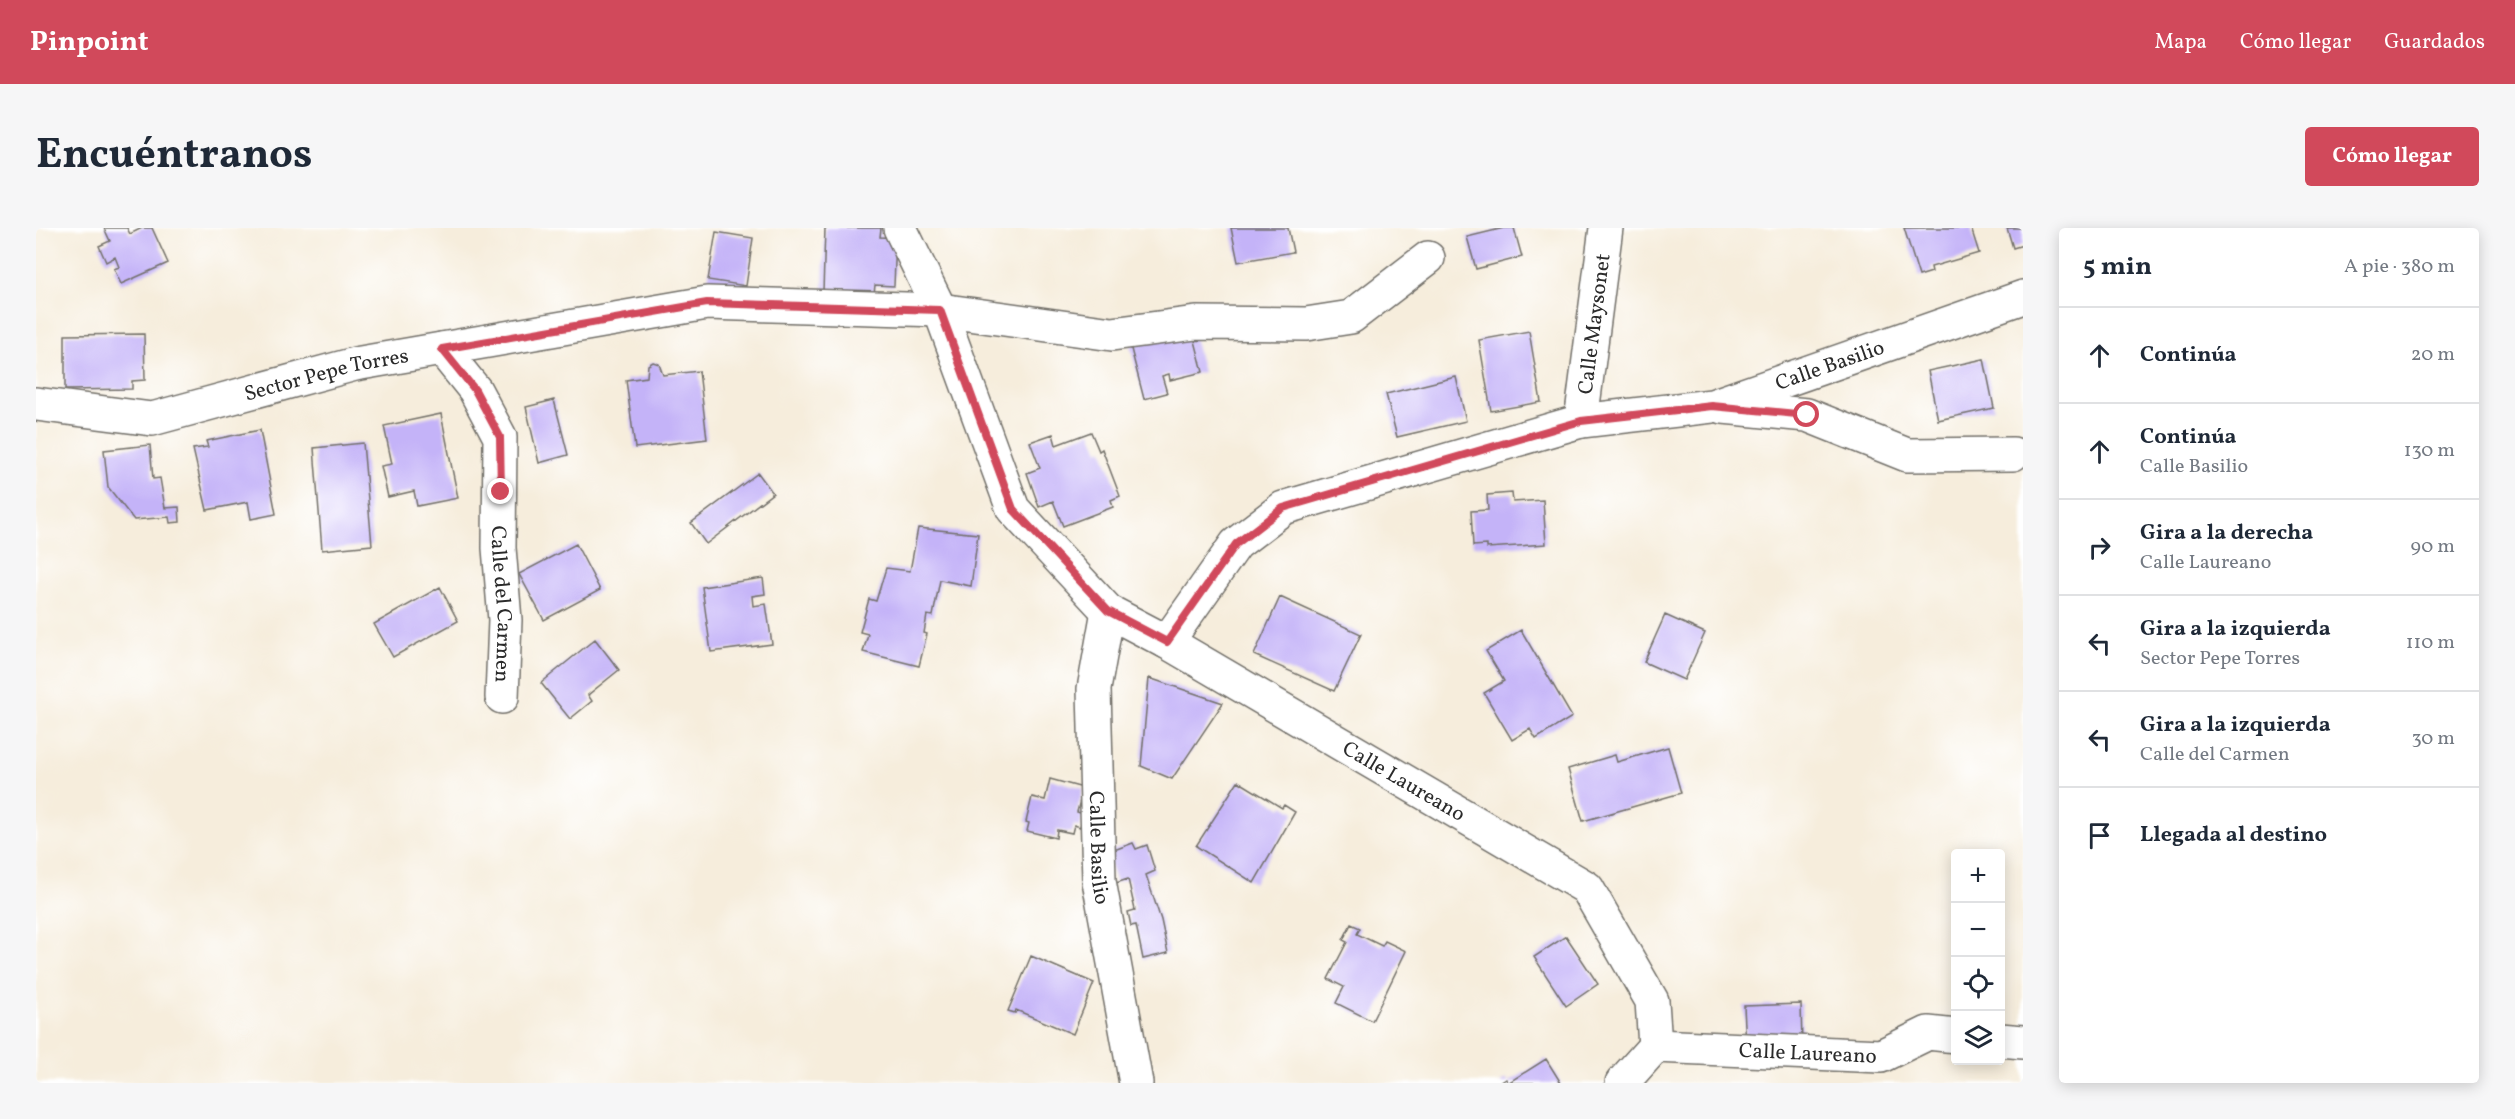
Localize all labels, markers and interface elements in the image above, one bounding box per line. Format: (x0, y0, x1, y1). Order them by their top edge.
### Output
text: Pinpoint (30, 23, 148, 62)
text: Mapa (2154, 28, 2207, 57)
text: Cómo llegar (2240, 28, 2351, 57)
text: Guardados (2384, 28, 2485, 57)
text: Encuéntranos (36, 127, 312, 186)
button: Cómo llegar (2305, 127, 2479, 186)
text: 5 min (2083, 249, 2152, 285)
street label: Calle Maysonet (1572, 252, 1619, 396)
text: A pie · 380 m (2344, 253, 2455, 281)
street label: Calle Basilio (1772, 334, 1889, 399)
icon: ahead (2083, 339, 2116, 372)
text: Continúa (2140, 340, 2237, 371)
text: 20 m (2411, 341, 2455, 369)
street label: Sector Pepe Torres (241, 342, 411, 409)
route start (1793, 401, 1819, 427)
text: Continúa (2140, 422, 2237, 453)
icon: ahead (2083, 435, 2116, 468)
text: 130 m (2404, 437, 2455, 465)
text: Calle Basilio (2140, 453, 2248, 481)
route end (487, 478, 513, 504)
text: Gira a la derecha (2140, 518, 2313, 549)
street label: Calle del Carmen (483, 525, 518, 683)
icon: right (2083, 531, 2116, 564)
text: 90 m (2411, 533, 2455, 561)
text: Calle Laureano (2140, 549, 2271, 577)
text: Gira a la izquierda (2140, 614, 2331, 645)
icon: left (2083, 627, 2116, 660)
text: 110 m (2406, 629, 2455, 657)
text: Sector Pepe Torres (2140, 645, 2300, 673)
text: Gira a la izquierda (2140, 710, 2331, 741)
icon: left (2083, 723, 2116, 756)
text: 30 m (2411, 725, 2455, 753)
street label: Calle Laureano (1336, 735, 1470, 830)
text: Calle del Carmen (2140, 741, 2290, 769)
street label: Calle Basilio (1081, 791, 1116, 907)
icon: arrive (2083, 819, 2116, 852)
text: Llegada al destino (2140, 820, 2327, 851)
map controls (1951, 849, 2005, 1065)
button: + (1951, 849, 2005, 903)
button: − (1951, 903, 2005, 957)
button: locate (1951, 957, 2005, 1011)
button: layers (1951, 1011, 2005, 1065)
street label: Calle Laureano (1738, 1037, 1877, 1072)

